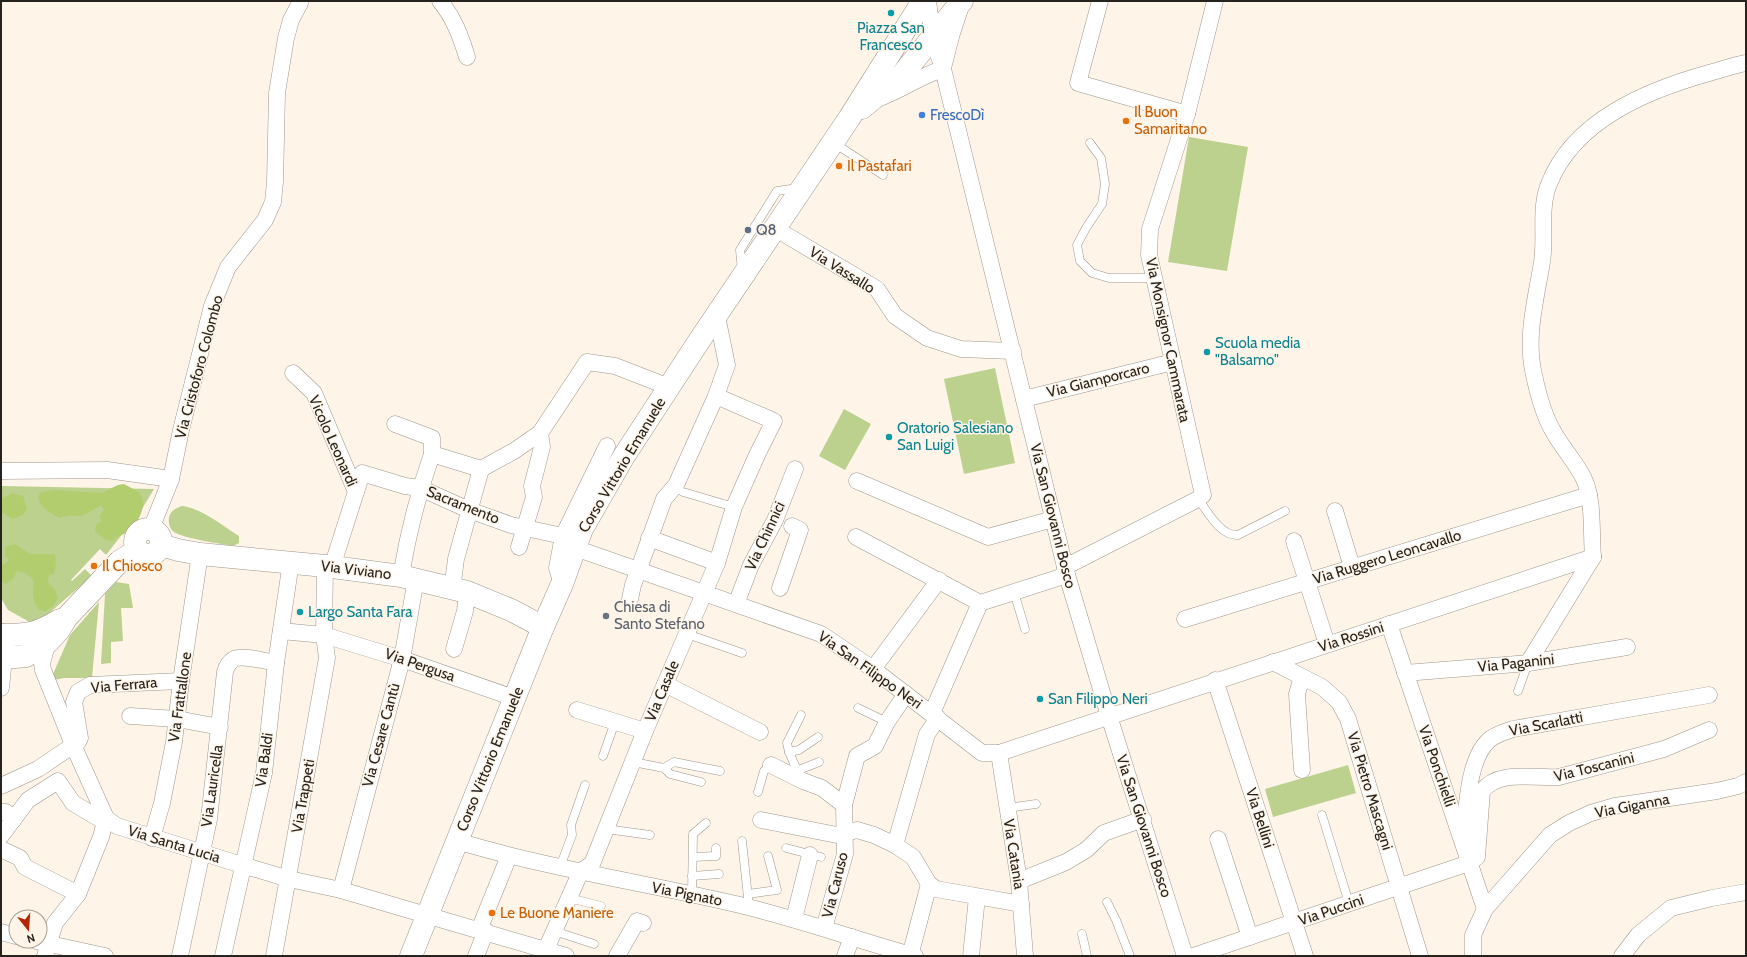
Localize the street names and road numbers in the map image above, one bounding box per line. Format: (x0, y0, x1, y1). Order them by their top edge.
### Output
street label: Via Vassallo (806, 243, 878, 297)
street label: Via Monsignor Cammarata (1142, 256, 1194, 425)
street label: Via Cristoforo Colombo (171, 293, 227, 441)
street label: Via Giamporcaro (1045, 359, 1151, 401)
street label: Vicolo Leonardi (305, 393, 361, 489)
street label: Corso Vittorio Emanuele (575, 394, 670, 536)
street label: Via San Giovanni Bosco (1026, 442, 1080, 590)
street label: Sacramento (424, 482, 502, 528)
street label: Via Chinnici (741, 499, 789, 573)
street label: Via Ruggero Leoncavallo (1311, 526, 1463, 588)
street label: Via Viviano (320, 557, 392, 583)
street label: Via Rossini (1316, 618, 1386, 656)
street label: Via San Filippo Neri (814, 627, 926, 713)
street label: Via Pergusa (383, 645, 458, 686)
street label: Via Frattallone (165, 650, 195, 743)
street label: Via Paganini (1477, 650, 1555, 676)
street label: Via Casale (641, 657, 683, 724)
street label: Via Ferrara (90, 673, 159, 697)
street label: Via Cesare Cantù (358, 681, 404, 789)
street label: Corso Vittorio Emanuele (453, 684, 527, 834)
street label: Via Scarlatti (1507, 708, 1585, 740)
street label: Via Ponchielli (1415, 723, 1459, 809)
street label: Via Pietro Mascagni (1343, 730, 1397, 852)
street label: Via Baldi (251, 732, 277, 788)
street label: Via Lauricella (197, 743, 227, 828)
street label: Via Toscanini (1552, 748, 1636, 786)
street label: Via San Giovanni Bosco (1112, 752, 1176, 900)
street label: Via Trappeti (288, 758, 318, 834)
street label: Via Bellini (1242, 786, 1278, 850)
street label: Via Giganna (1593, 790, 1671, 822)
street label: Via Catania (1000, 818, 1029, 891)
street label: Via Santa Lucia (126, 821, 223, 867)
street label: Via Caruso (818, 850, 852, 920)
street label: Via Pignato (650, 878, 724, 910)
street label: Via Puccini (1296, 890, 1366, 930)

